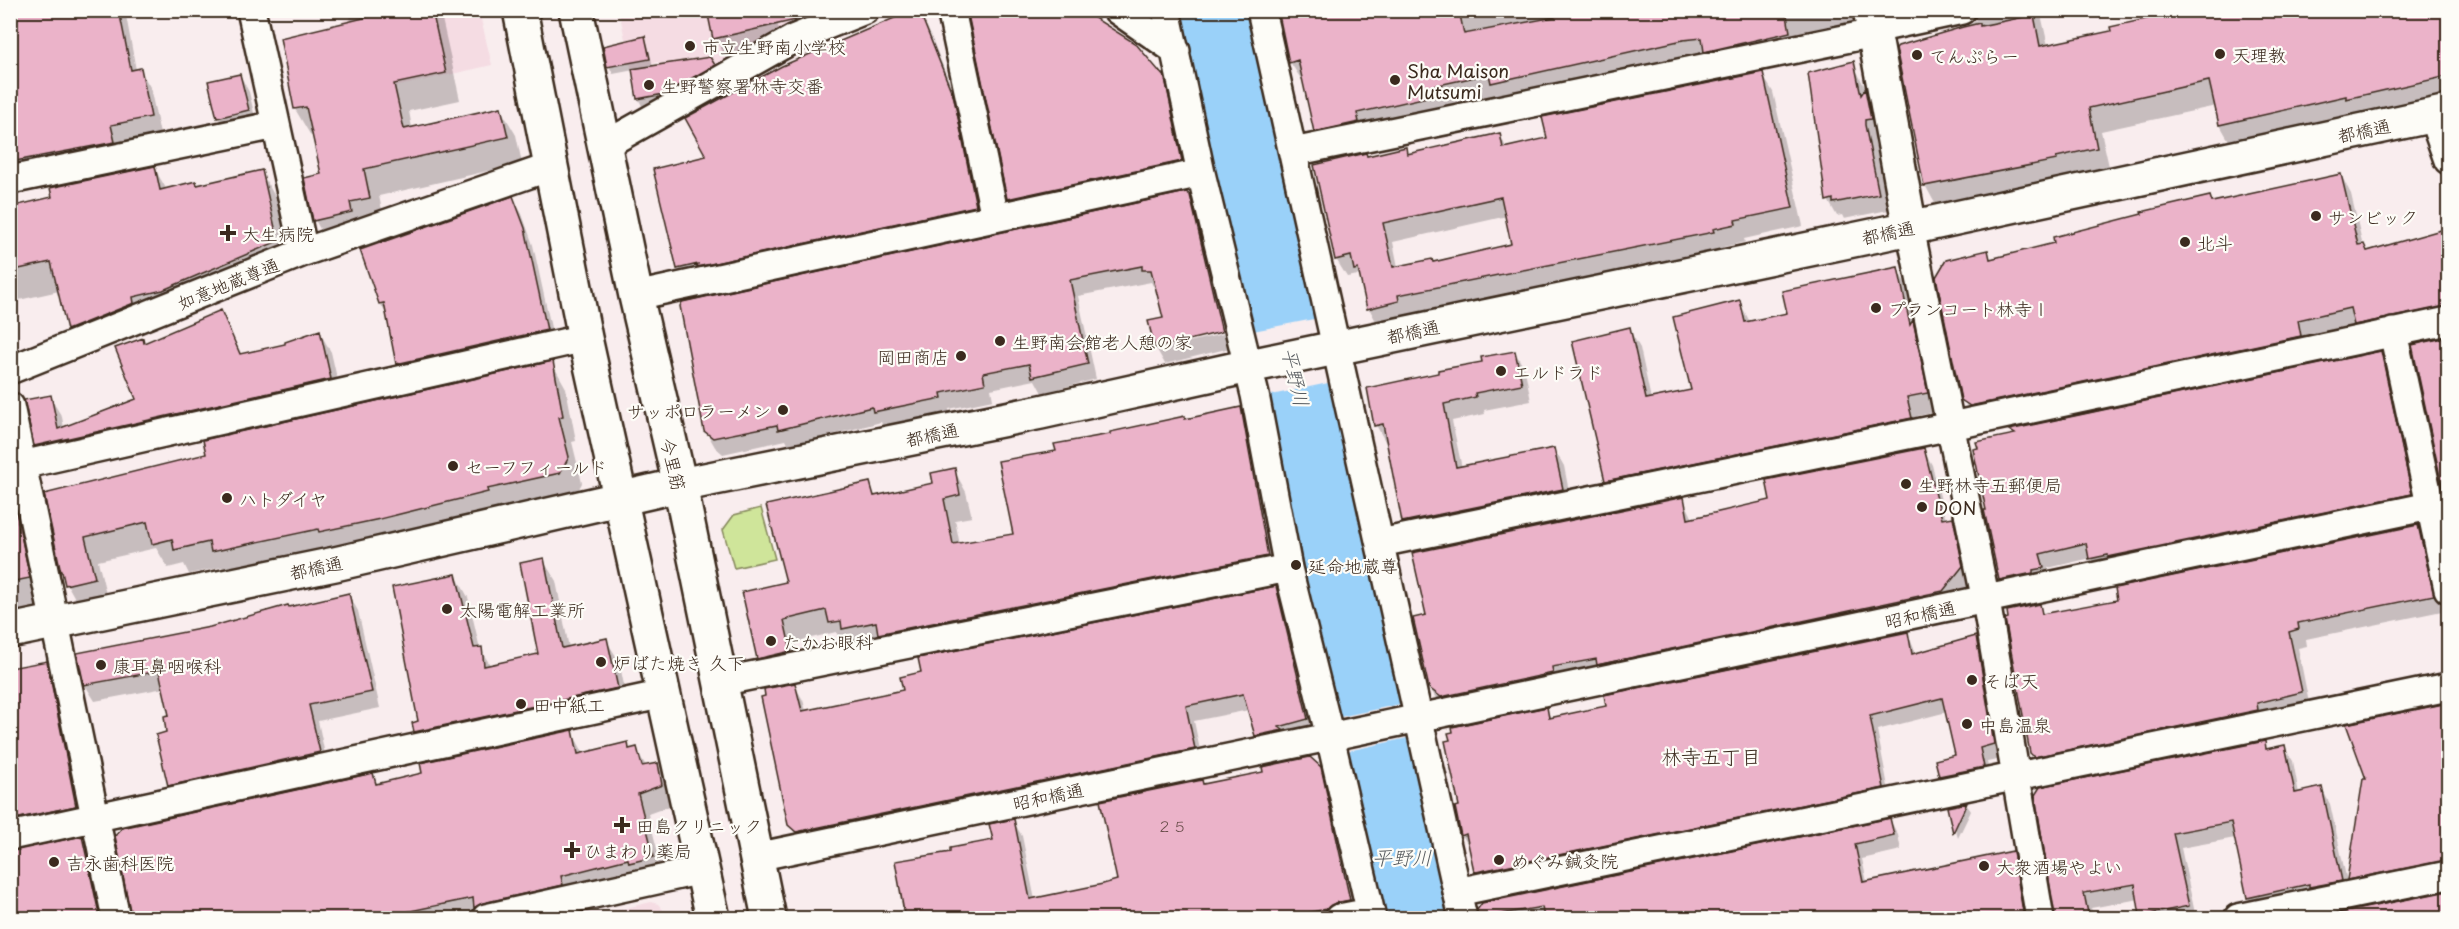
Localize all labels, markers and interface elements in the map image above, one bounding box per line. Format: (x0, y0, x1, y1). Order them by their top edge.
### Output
place label: 市立生野南小学校 (702, 33, 846, 60)
marker: 市立生野南小学校 (683, 39, 697, 53)
place label: 天理教 (2232, 41, 2286, 68)
place label: てんぷらー (1929, 42, 2019, 69)
marker: 天理教 (2213, 47, 2227, 61)
marker: てんぷらー (1910, 48, 1924, 62)
place label: Sha Maison Mutsumi (1407, 57, 1509, 105)
place label: 生野警察署林寺交番 (661, 72, 823, 99)
marker: Sha Maison Mutsumi (1388, 73, 1402, 87)
marker: 生野警察署林寺交番 (642, 78, 656, 92)
street label: 都橋通 (2335, 111, 2393, 149)
place label: サンビック (2328, 203, 2418, 230)
marker: サンビック (2309, 209, 2323, 223)
street label: 都橋通 (1859, 213, 1917, 251)
place label: 大生病院 (242, 220, 314, 247)
marker: 大生病院 (219, 224, 237, 242)
place label: 北斗 (2197, 229, 2233, 256)
marker: 北斗 (2178, 235, 2192, 249)
street label: 如意地蔵尊通 (173, 250, 283, 316)
place label: プランコート林寺Ⅰ (1888, 295, 2050, 322)
marker: プランコート林寺Ⅰ (1869, 301, 1883, 315)
street label: 都橋通 (1384, 312, 1442, 350)
place label: 生野南会館老人憩の家 (1012, 328, 1192, 355)
marker: 生野南会館老人憩の家 (993, 334, 1007, 348)
place label: 岡田商店 (877, 343, 949, 370)
water label: 平野川 (1275, 344, 1317, 410)
marker: 岡田商店 (954, 349, 968, 363)
place label: エルドラド (1513, 358, 1603, 385)
marker: エルドラド (1494, 364, 1508, 378)
place label: サッポロラーメン (627, 397, 771, 424)
marker: サッポロラーメン (776, 403, 790, 417)
street label: 都橋通 (903, 415, 961, 453)
street label: 今里筋 (655, 435, 693, 493)
place label: セーフフィールド (465, 453, 607, 480)
marker: セーフフィールド (446, 459, 460, 473)
place label: 生野林寺五郵便局 (1918, 471, 2062, 498)
marker: 生野林寺五郵便局 (1899, 477, 1913, 491)
place label: ハトダイヤ (239, 485, 327, 512)
marker: ハトダイヤ (220, 491, 234, 505)
place label: DON (1934, 494, 1977, 521)
marker: DON (1915, 500, 1929, 514)
street label: 都橋通 (287, 548, 345, 586)
place label: 延命地蔵尊 (1308, 552, 1398, 579)
marker: 延命地蔵尊 (1289, 558, 1303, 572)
street label: 昭和橋通 (1882, 593, 1958, 635)
place label: 太陽電解工業所 (459, 596, 585, 623)
marker: 太陽電解工業所 (440, 602, 454, 616)
place label: たかお眼科 (783, 628, 873, 655)
marker: たかお眼科 (764, 634, 778, 648)
place label: 炉ばた焼き 久下 (613, 649, 745, 676)
place label: 康耳鼻咽喉科 (113, 652, 221, 679)
marker: 炉ばた焼き 久下 (594, 655, 608, 669)
marker: 康耳鼻咽喉科 (94, 658, 108, 672)
place label: そば天 (1984, 667, 2038, 694)
marker: そば天 (1965, 673, 1979, 687)
place label: 田中紙工 (533, 691, 605, 718)
marker: 田中紙工 (514, 697, 528, 711)
place label: 中島温泉 (1979, 711, 2051, 738)
marker: 中島温泉 (1960, 717, 1974, 731)
district label: 林寺五丁目 (1661, 741, 1761, 771)
street label: 昭和橋通 (1010, 775, 1086, 817)
place label: 田島クリニック (636, 812, 762, 839)
house number: ２５ (1157, 814, 1187, 837)
marker: 田島クリニック (613, 816, 631, 834)
place label: ひまわり薬局 (584, 837, 692, 864)
water label: 平野川 (1372, 842, 1432, 872)
marker: ひまわり薬局 (565, 843, 579, 857)
place label: めぐみ鍼灸院 (1511, 847, 1618, 874)
place label: 吉永歯科医院 (66, 849, 174, 876)
marker: めぐみ鍼灸院 (1492, 853, 1506, 867)
place label: 大衆酒場やよい (1996, 853, 2122, 880)
marker: 吉永歯科医院 (47, 855, 61, 869)
marker: 大衆酒場やよい (1977, 859, 1991, 873)

